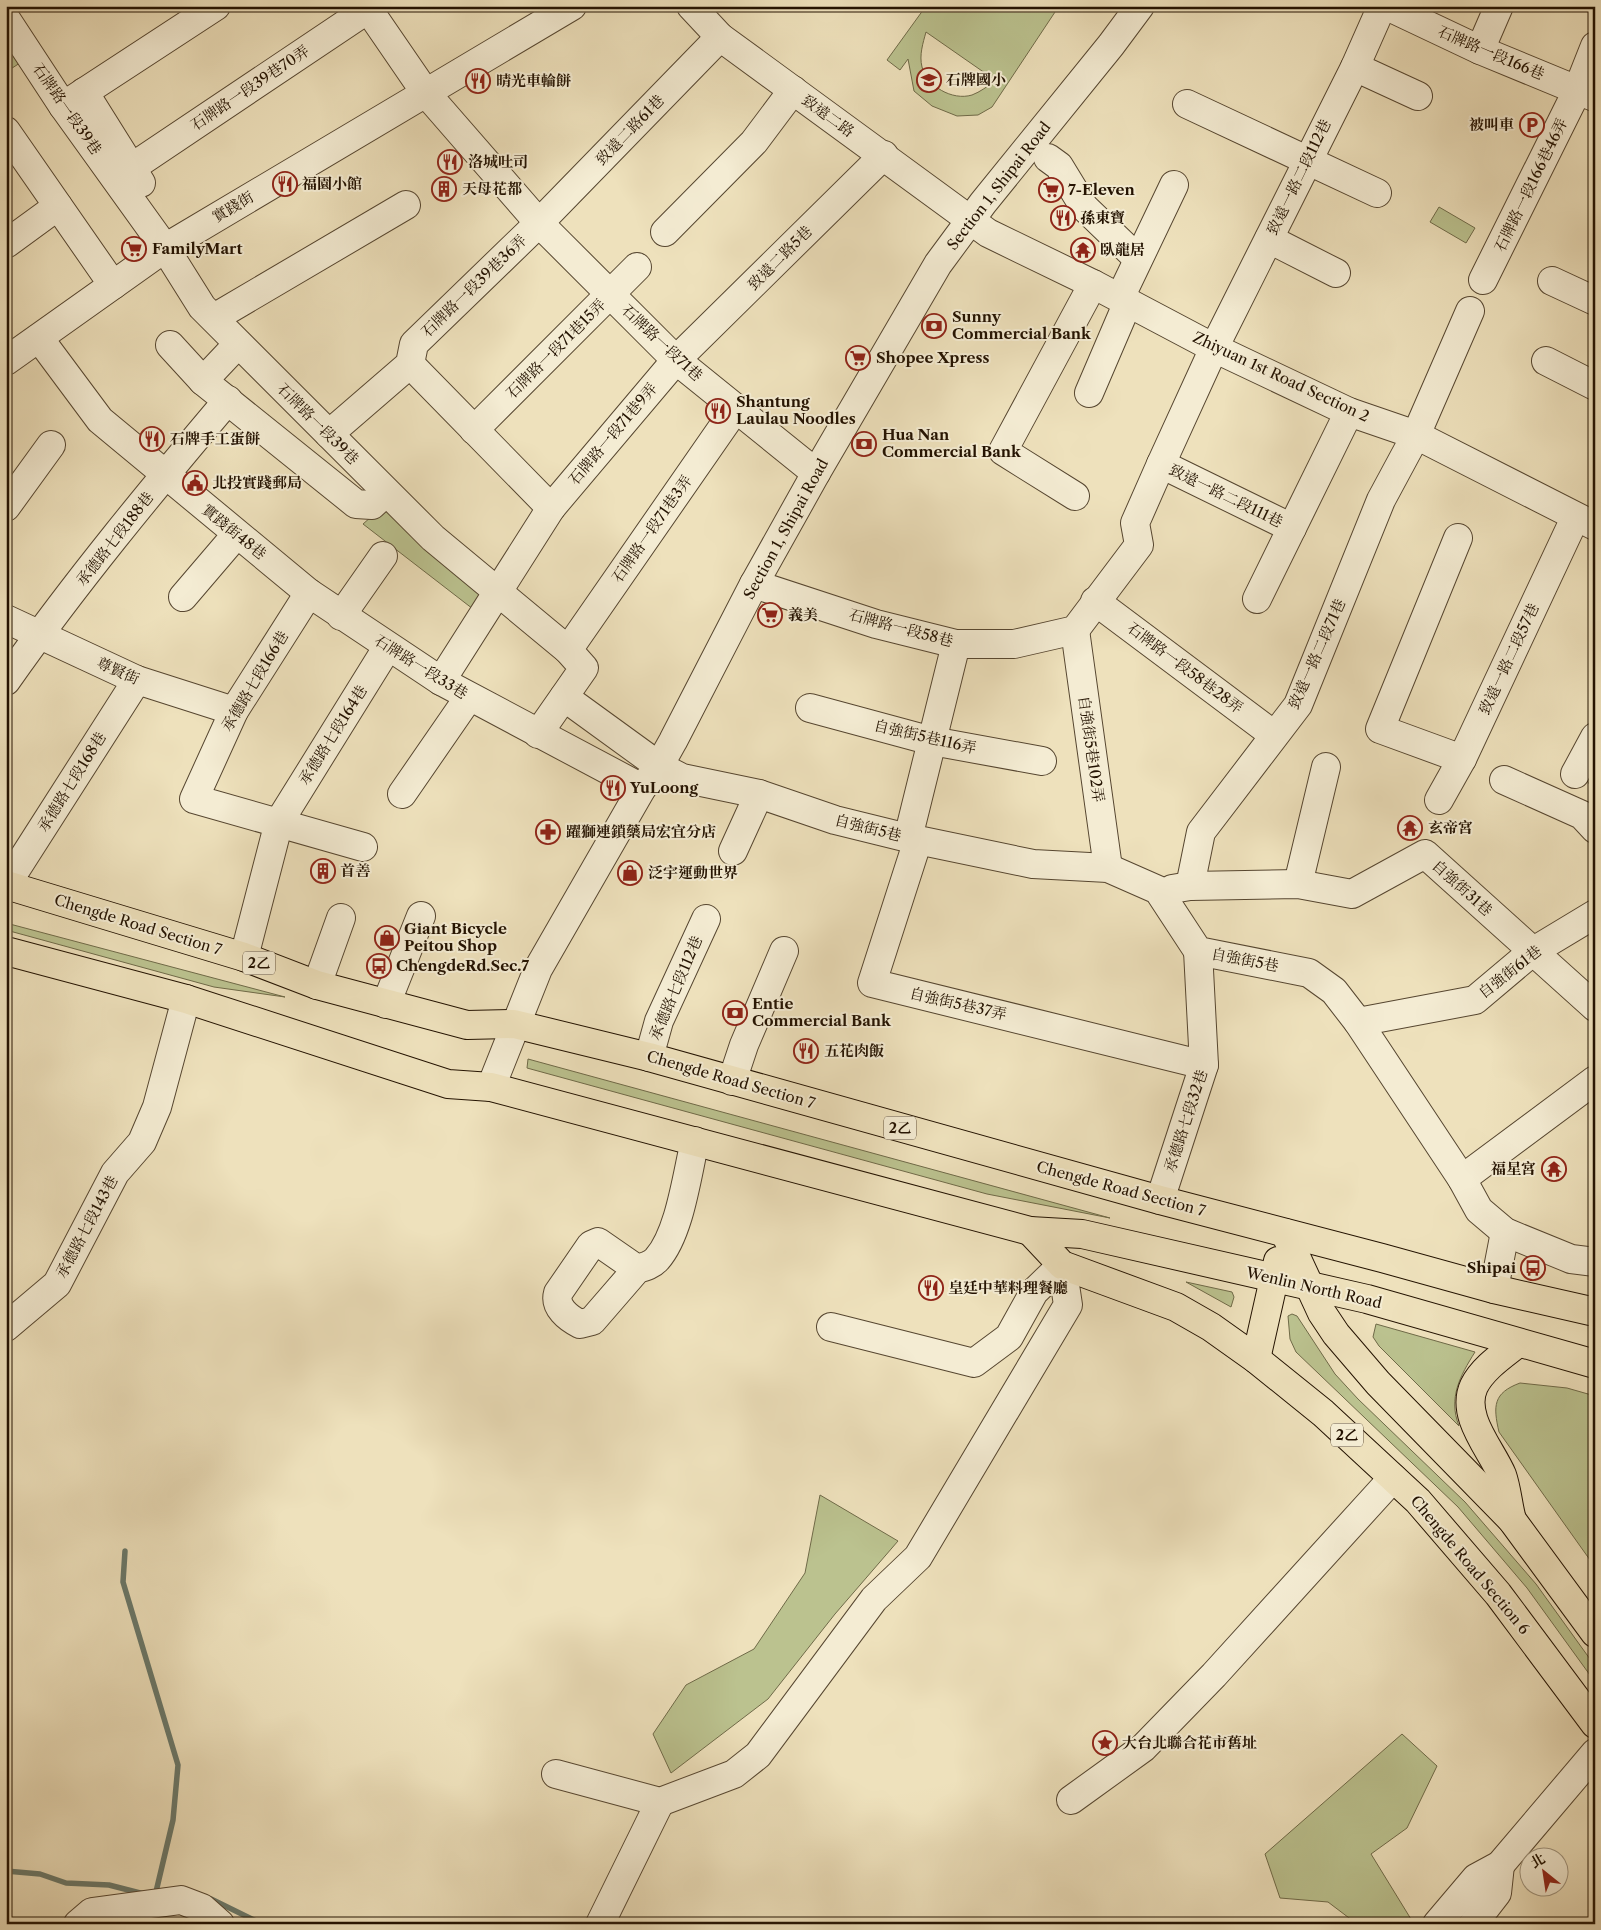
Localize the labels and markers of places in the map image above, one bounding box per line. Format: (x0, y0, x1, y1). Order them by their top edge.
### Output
school or university icon: 石牌國小 (916, 67, 942, 93)
restaurant icon: 晴光車輪餅 (465, 68, 491, 94)
place label: 石牌國小 (946, 70, 1006, 89)
place label: 晴光車輪餅 (496, 71, 572, 90)
parking icon: 被叫車 (1519, 112, 1545, 138)
place label: 被叫車 (1469, 115, 1514, 134)
restaurant icon: 洛城吐司 (437, 149, 463, 175)
place label: 洛城吐司 (468, 152, 528, 171)
restaurant icon: 福園小館 (272, 171, 298, 197)
place label: 福園小館 (302, 174, 362, 193)
building icon: 天母花都 (431, 176, 457, 202)
supermarket icon: 7-Eleven (1038, 177, 1064, 203)
place label: 天母花都 (462, 179, 522, 198)
place label: 7-Eleven (1068, 180, 1136, 199)
restaurant icon: 孫東寶 (1050, 205, 1076, 231)
place label: 孫東寶 (1080, 208, 1125, 227)
supermarket icon: FamilyMart (121, 236, 147, 262)
temple icon: 臥龍居 (1070, 237, 1096, 263)
place label: FamilyMart (152, 239, 242, 258)
place label: 臥龍居 (1100, 240, 1145, 259)
place label: Sunny Commercial Bank (952, 307, 1092, 343)
bank icon: Sunny Commercial Bank (921, 313, 947, 339)
supermarket icon: Shopee Xpress (845, 345, 871, 371)
place label: Shopee Xpress (876, 348, 989, 367)
place label: Shantung Laulau Noodles (736, 392, 856, 428)
restaurant icon: Shantung Laulau Noodles (705, 398, 731, 424)
place label: Hua Nan Commercial Bank (882, 425, 1022, 461)
restaurant icon: 石牌手工蛋餅 (139, 426, 165, 452)
place label: 石牌手工蛋餅 (170, 429, 261, 448)
bank icon: Hua Nan Commercial Bank (851, 431, 877, 457)
public building icon: 北投實踐郵局 (182, 470, 208, 496)
place label: 北投實踐郵局 (212, 473, 302, 492)
supermarket icon: 義美 (757, 602, 783, 628)
place label: 義美 (788, 605, 818, 624)
restaurant icon: YuLoong (600, 775, 626, 801)
place label: YuLoong (629, 778, 699, 797)
temple icon: 玄帝宮 (1397, 815, 1423, 841)
place label: 玄帝宮 (1428, 818, 1473, 837)
pharmacy icon: 躍獅連鎖藥局宏宜分店 (535, 819, 561, 845)
place label: 躍獅連鎖藥局宏宜分店 (566, 822, 716, 841)
building icon: 首善 (310, 858, 336, 884)
shop icon: 泛宇運動世界 (617, 860, 643, 886)
place label: 首善 (340, 861, 370, 880)
place label: 泛宇運動世界 (648, 863, 738, 882)
place label: Giant Bicycle Peitou Shop (404, 919, 507, 955)
shop icon: Giant Bicycle Peitou Shop (374, 925, 400, 951)
bus stop icon: ChengdeRd.Sec.7 (366, 953, 392, 979)
place label: ChengdeRd.Sec.7 (396, 956, 529, 975)
place label: Entie Commercial Bank (752, 994, 892, 1030)
bank icon: Entie Commercial Bank (722, 1000, 748, 1026)
restaurant icon: 五花肉飯 (793, 1038, 819, 1064)
place label: 五花肉飯 (824, 1041, 884, 1060)
temple icon: 福星宮 (1541, 1156, 1567, 1182)
place label: 福星宮 (1491, 1159, 1536, 1178)
bus stop icon: Shipai (1520, 1255, 1546, 1281)
place label: Shipai (1467, 1258, 1517, 1277)
restaurant icon: 皇廷中華料理餐廳 (918, 1275, 944, 1301)
place label: 皇廷中華料理餐廳 (948, 1278, 1068, 1297)
place icon: 大台北聯合花市舊址 (1092, 1730, 1118, 1756)
place label: 大台北聯合花市舊址 (1122, 1733, 1257, 1752)

